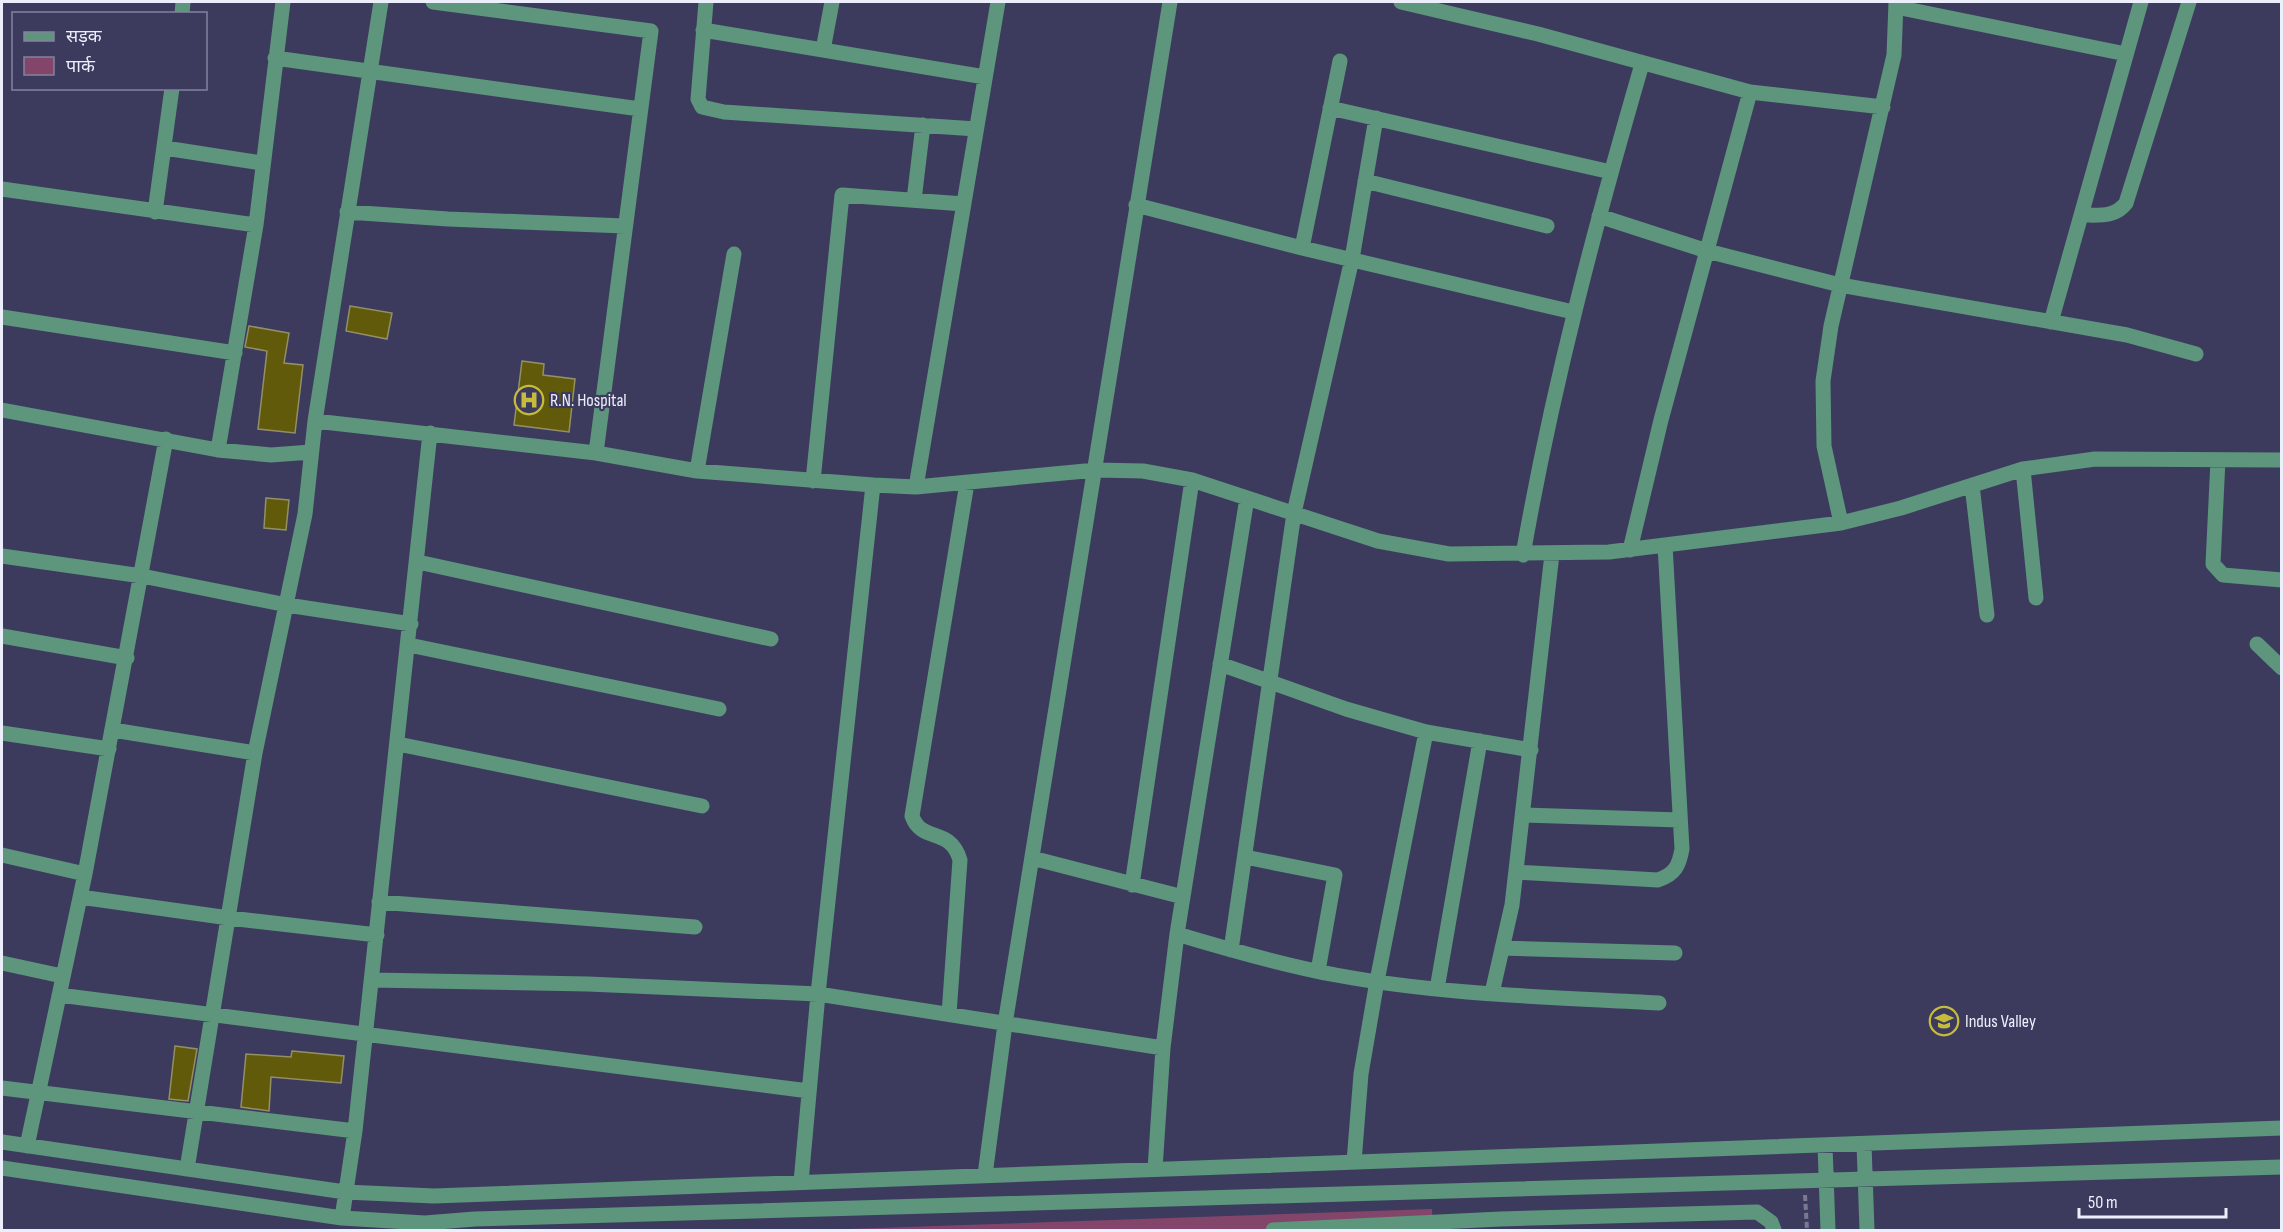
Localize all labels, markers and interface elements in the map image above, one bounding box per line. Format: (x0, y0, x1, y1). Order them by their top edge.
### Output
legend (12, 12, 207, 90)
text: सड़क (66, 26, 103, 47)
text: पार्क (66, 55, 96, 77)
hospital icon: R.N. Hospital (513, 384, 545, 416)
place label: R.N. Hospital (550, 390, 627, 411)
school or university icon: Indus Valley (1928, 1005, 1960, 1037)
place label: Indus Valley (1965, 1011, 2036, 1032)
scale bar (2079, 1181, 2226, 1219)
text: 50 m (2088, 1192, 2118, 1213)

